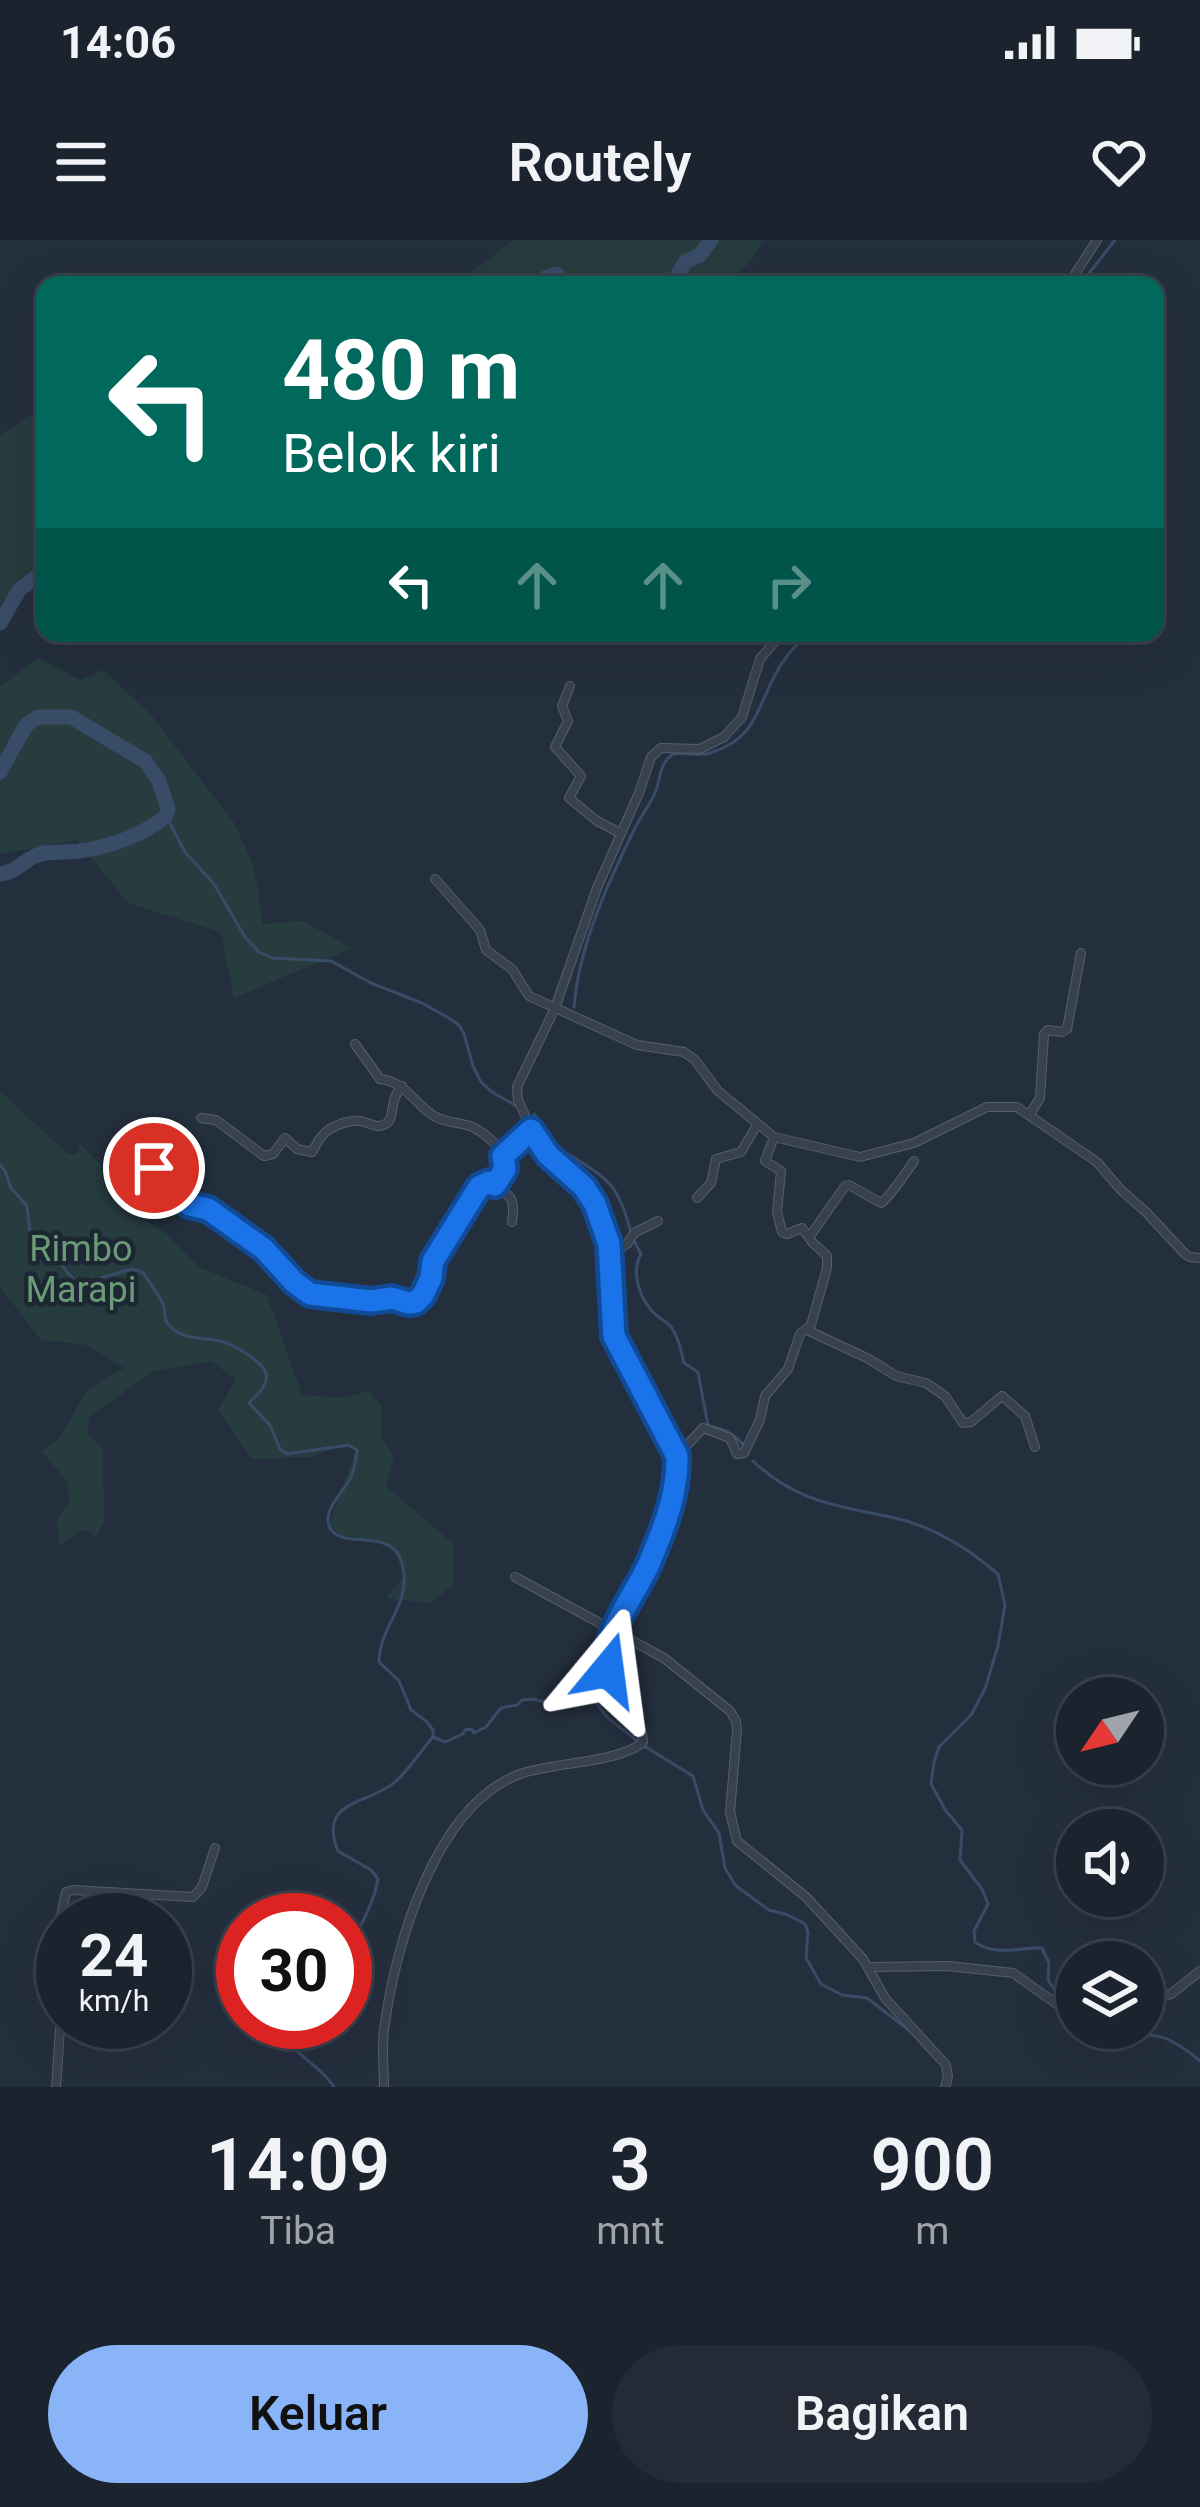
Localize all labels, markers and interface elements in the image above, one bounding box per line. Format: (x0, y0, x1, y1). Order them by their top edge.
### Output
text: 14:06 (60, 16, 176, 69)
icon: menu (48, 129, 114, 195)
icon: heart (1086, 129, 1152, 195)
text: Routely (508, 131, 692, 194)
text: 480 m (282, 321, 520, 420)
icon: left (84, 324, 240, 480)
text: Belok kiri (282, 422, 501, 485)
icon: left (378, 552, 444, 618)
icon: ahead (504, 552, 570, 618)
icon: ahead (630, 552, 696, 618)
icon: right (756, 552, 822, 618)
pin (103, 1117, 205, 1219)
icon: arrive (121, 1135, 187, 1201)
park label: Rimbo Marapi (25, 1228, 137, 1311)
position arrow (545, 1607, 671, 1733)
north arrow (1056, 1677, 1164, 1785)
map controls (1056, 1677, 1164, 2049)
button: sound (1056, 1809, 1164, 1917)
speed limit sign: 30 (216, 1893, 372, 2049)
text: 24 (80, 1920, 148, 1991)
button: layers (1056, 1941, 1164, 2049)
text: km/h (79, 1983, 149, 2018)
text: 14:09 (206, 2123, 390, 2208)
text: 3 (610, 2123, 651, 2208)
text: 900 (871, 2123, 994, 2208)
text: Tiba (260, 2208, 336, 2254)
text: mnt (596, 2208, 665, 2254)
text: m (915, 2208, 949, 2254)
button: Keluar (48, 2345, 588, 2483)
button: Bagikan (612, 2345, 1152, 2483)

